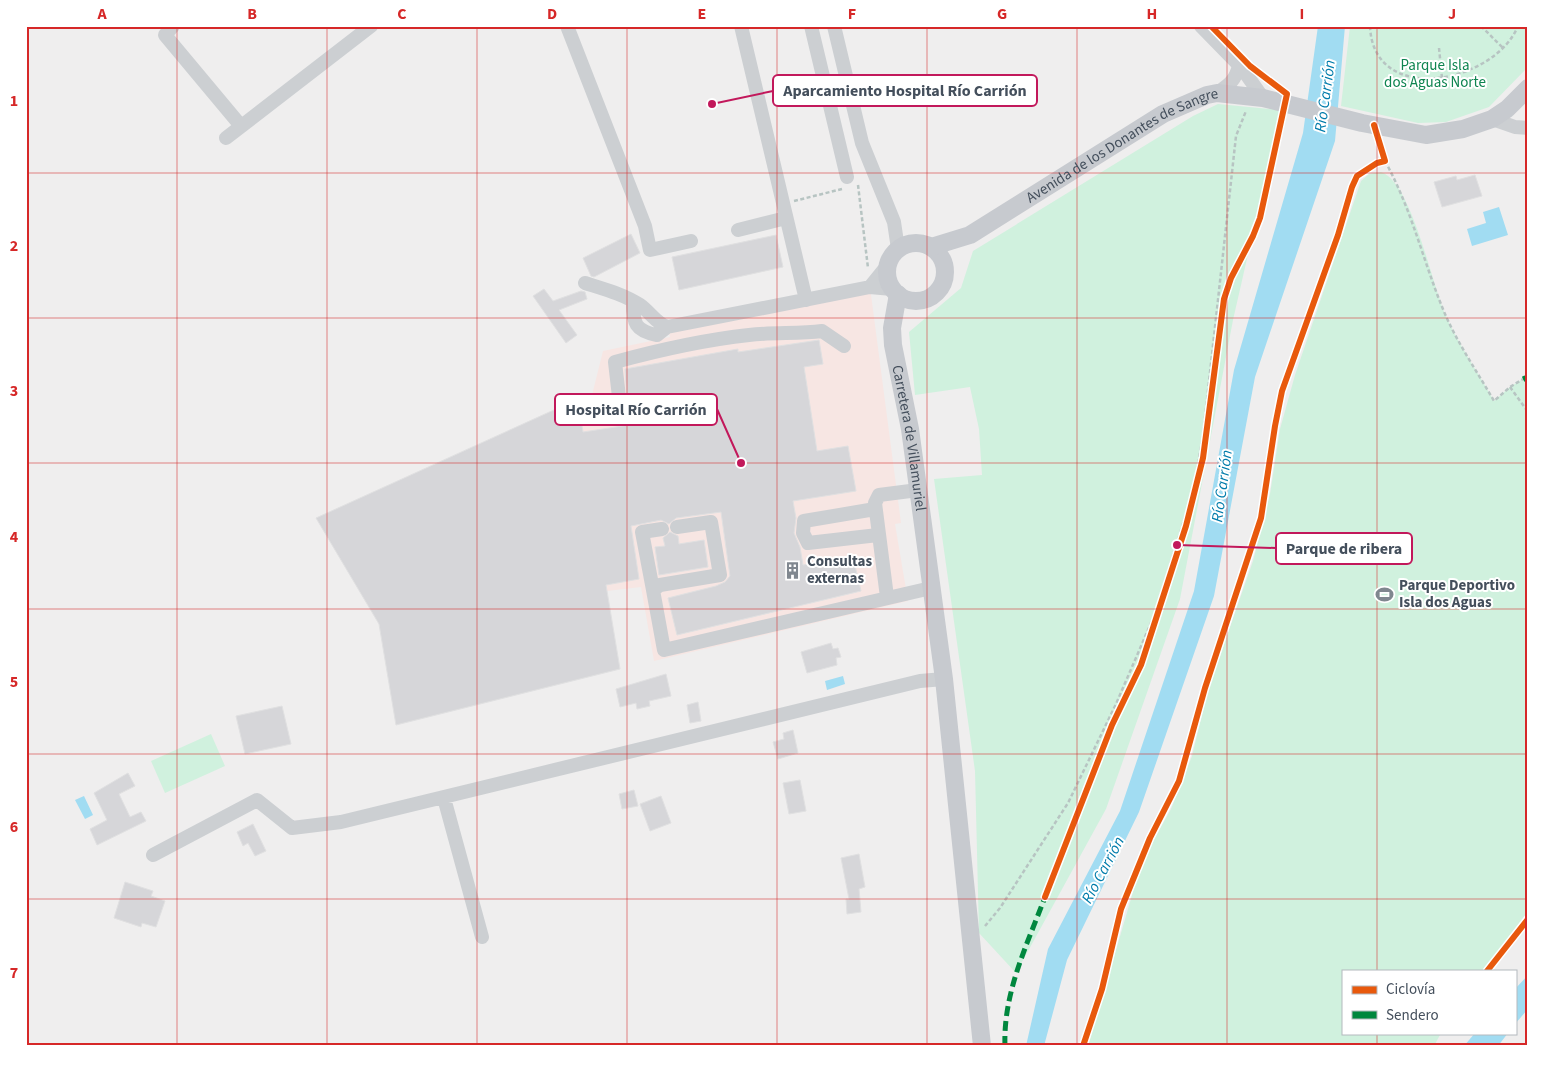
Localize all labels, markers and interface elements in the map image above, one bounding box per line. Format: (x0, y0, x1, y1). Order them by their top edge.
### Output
text: A (96, 3, 107, 25)
text: B (247, 3, 257, 25)
text: C (397, 3, 407, 25)
text: D (547, 3, 557, 25)
text: E (698, 3, 706, 25)
text: F (848, 3, 856, 25)
text: G (997, 3, 1007, 25)
text: H (1147, 3, 1157, 25)
text: I (1300, 3, 1304, 25)
text: J (1448, 3, 1456, 25)
park label: Parque Isla dos Aguas Norte (1384, 55, 1486, 93)
water label: Río Carrión (1309, 58, 1341, 134)
callout: Aparcamiento Hospital Río Carrión (773, 75, 1037, 106)
text: Aparcamiento Hospital Río Carrión (782, 80, 1027, 102)
street label: Avenida de los Donantes de Sangre (1022, 83, 1220, 208)
text: 1 (10, 90, 18, 112)
text: 2 (10, 235, 18, 257)
street label: Carretera de Villamuriel (887, 363, 932, 512)
text: 3 (10, 380, 18, 402)
callout: Hospital Río Carrión (555, 394, 717, 425)
text: Hospital Río Carrión (565, 399, 707, 421)
water label: Río Carrión (1206, 448, 1238, 524)
text: 4 (10, 526, 19, 548)
callout: Parque de ribera (1276, 533, 1412, 564)
text: Parque de ribera (1286, 538, 1402, 560)
place label: Consultas externas (807, 551, 872, 589)
building icon: Consultas externas (783, 560, 803, 580)
place label: Parque Deportivo Isla dos Aguas (1399, 575, 1515, 613)
sports icon: Parque Deportivo Isla dos Aguas (1375, 584, 1395, 604)
text: 5 (10, 671, 18, 693)
text: 6 (10, 816, 18, 838)
water label: Río Carrión (1076, 833, 1130, 907)
text: 7 (10, 962, 18, 984)
legend (1342, 970, 1516, 1034)
text: Ciclovía (1386, 979, 1435, 1000)
text: Sendero (1386, 1005, 1439, 1026)

